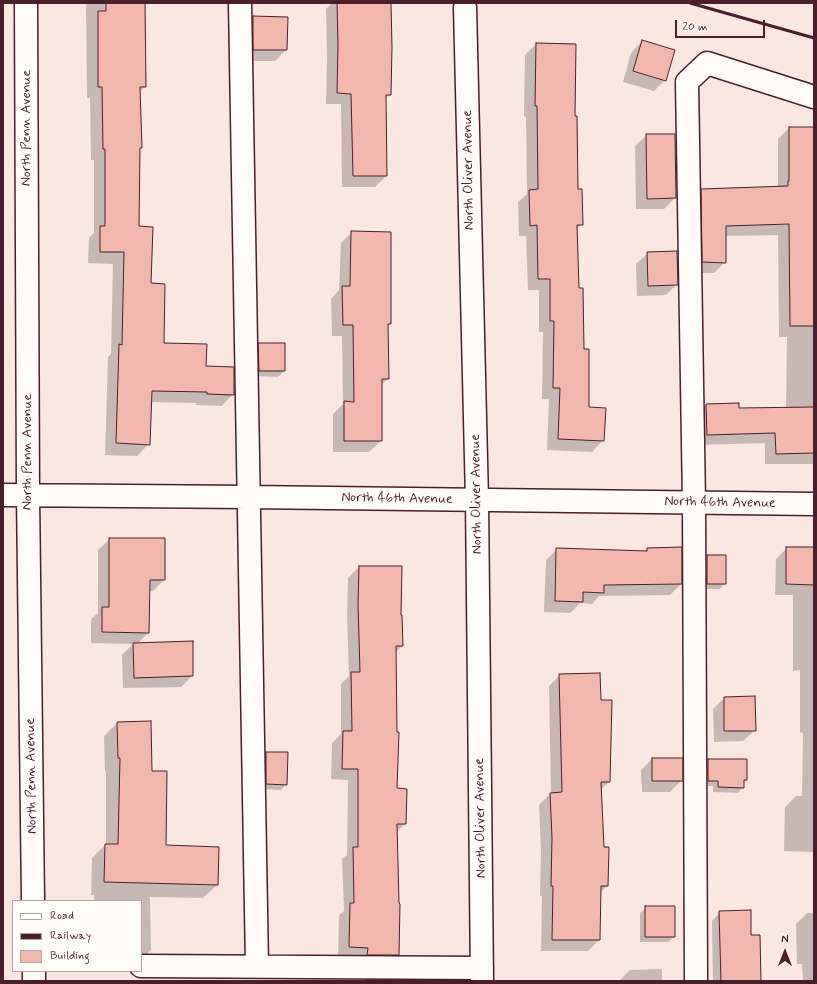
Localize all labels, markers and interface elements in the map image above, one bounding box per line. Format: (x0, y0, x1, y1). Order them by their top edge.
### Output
scale bar (677, 12, 767, 38)
text: 20 m (682, 19, 708, 35)
street label: North Penn Avenue (19, 70, 35, 186)
street label: North Oliver Avenue (460, 110, 478, 230)
street label: North Penn Avenue (20, 394, 36, 510)
street label: North Oliver Avenue (468, 434, 486, 554)
street label: North 46th Avenue (341, 490, 453, 508)
street label: North 46th Avenue (664, 494, 776, 512)
street label: North Penn Avenue (23, 718, 41, 834)
street label: North Oliver Avenue (472, 758, 490, 878)
legend (12, 900, 142, 972)
text: Road (50, 908, 74, 924)
text: Railway (50, 928, 91, 944)
north arrow (765, 932, 805, 972)
text: N (781, 933, 789, 947)
text: Building (50, 948, 90, 964)

